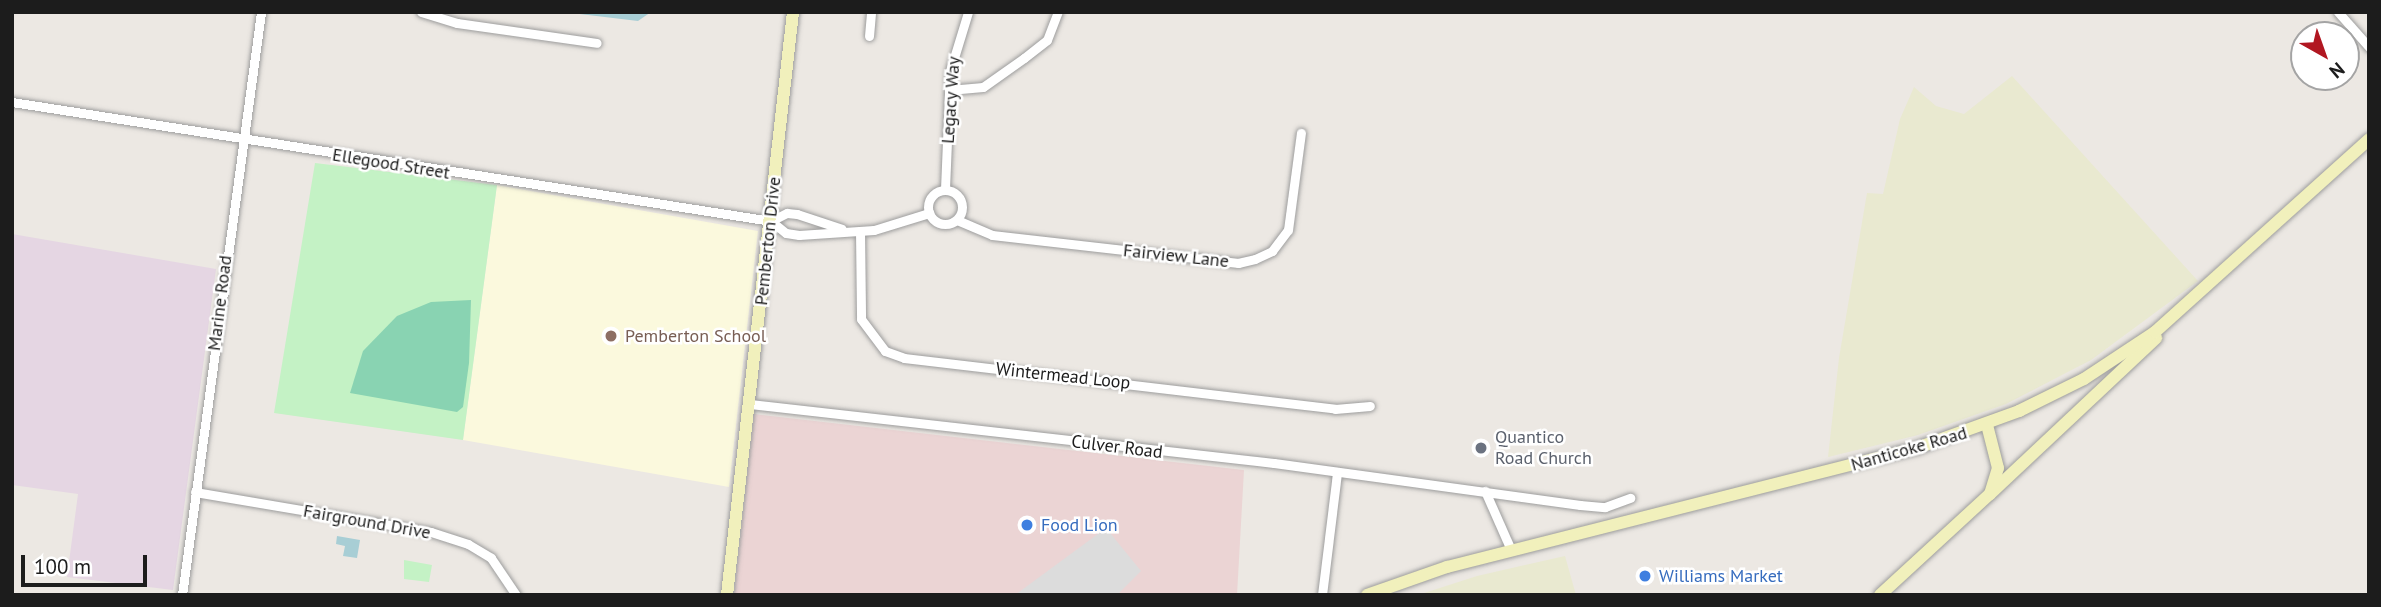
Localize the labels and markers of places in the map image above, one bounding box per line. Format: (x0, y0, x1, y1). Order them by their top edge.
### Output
place label: Pemberton School (625, 325, 766, 347)
marker: Pemberton School (603, 328, 619, 344)
place label: Quantico Road Church (1495, 427, 1592, 470)
marker: Quantico Road Church (1473, 440, 1489, 456)
place label: Food Lion (1041, 514, 1118, 536)
marker: Food Lion (1019, 517, 1035, 533)
place label: Williams Market (1659, 565, 1783, 587)
marker: Williams Market (1637, 568, 1653, 584)

